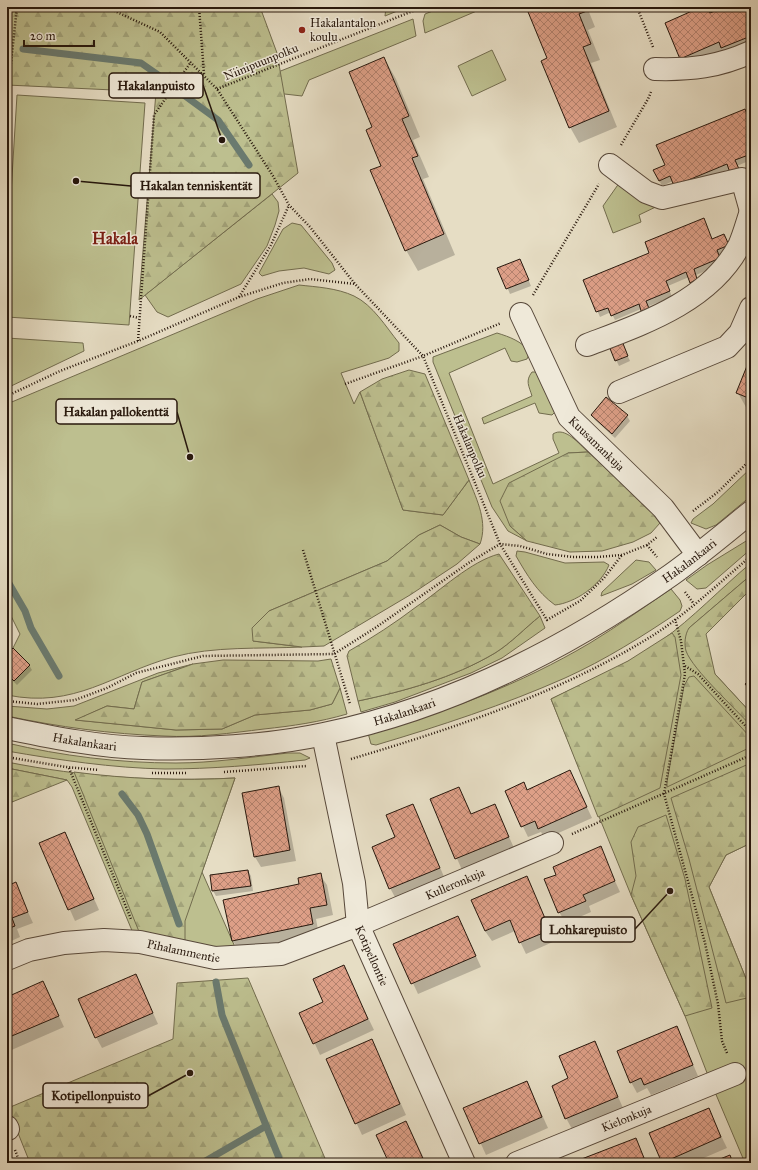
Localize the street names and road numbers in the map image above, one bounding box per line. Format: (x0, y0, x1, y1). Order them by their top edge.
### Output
street label: Niinipuunpolku (222, 40, 301, 83)
street label: Hakalanpolku (450, 412, 490, 481)
street label: Kuusamankuja (566, 414, 628, 474)
street label: Hakalankaari (659, 535, 720, 586)
street label: Hakalankaari (372, 695, 438, 729)
street label: Hakalankaari (52, 730, 118, 754)
street label: Kulleronkuja (423, 865, 488, 903)
street label: Kotipellontie (352, 923, 391, 988)
street label: Pihalammentie (146, 937, 220, 965)
street label: Kielonkuja (599, 1102, 654, 1135)

